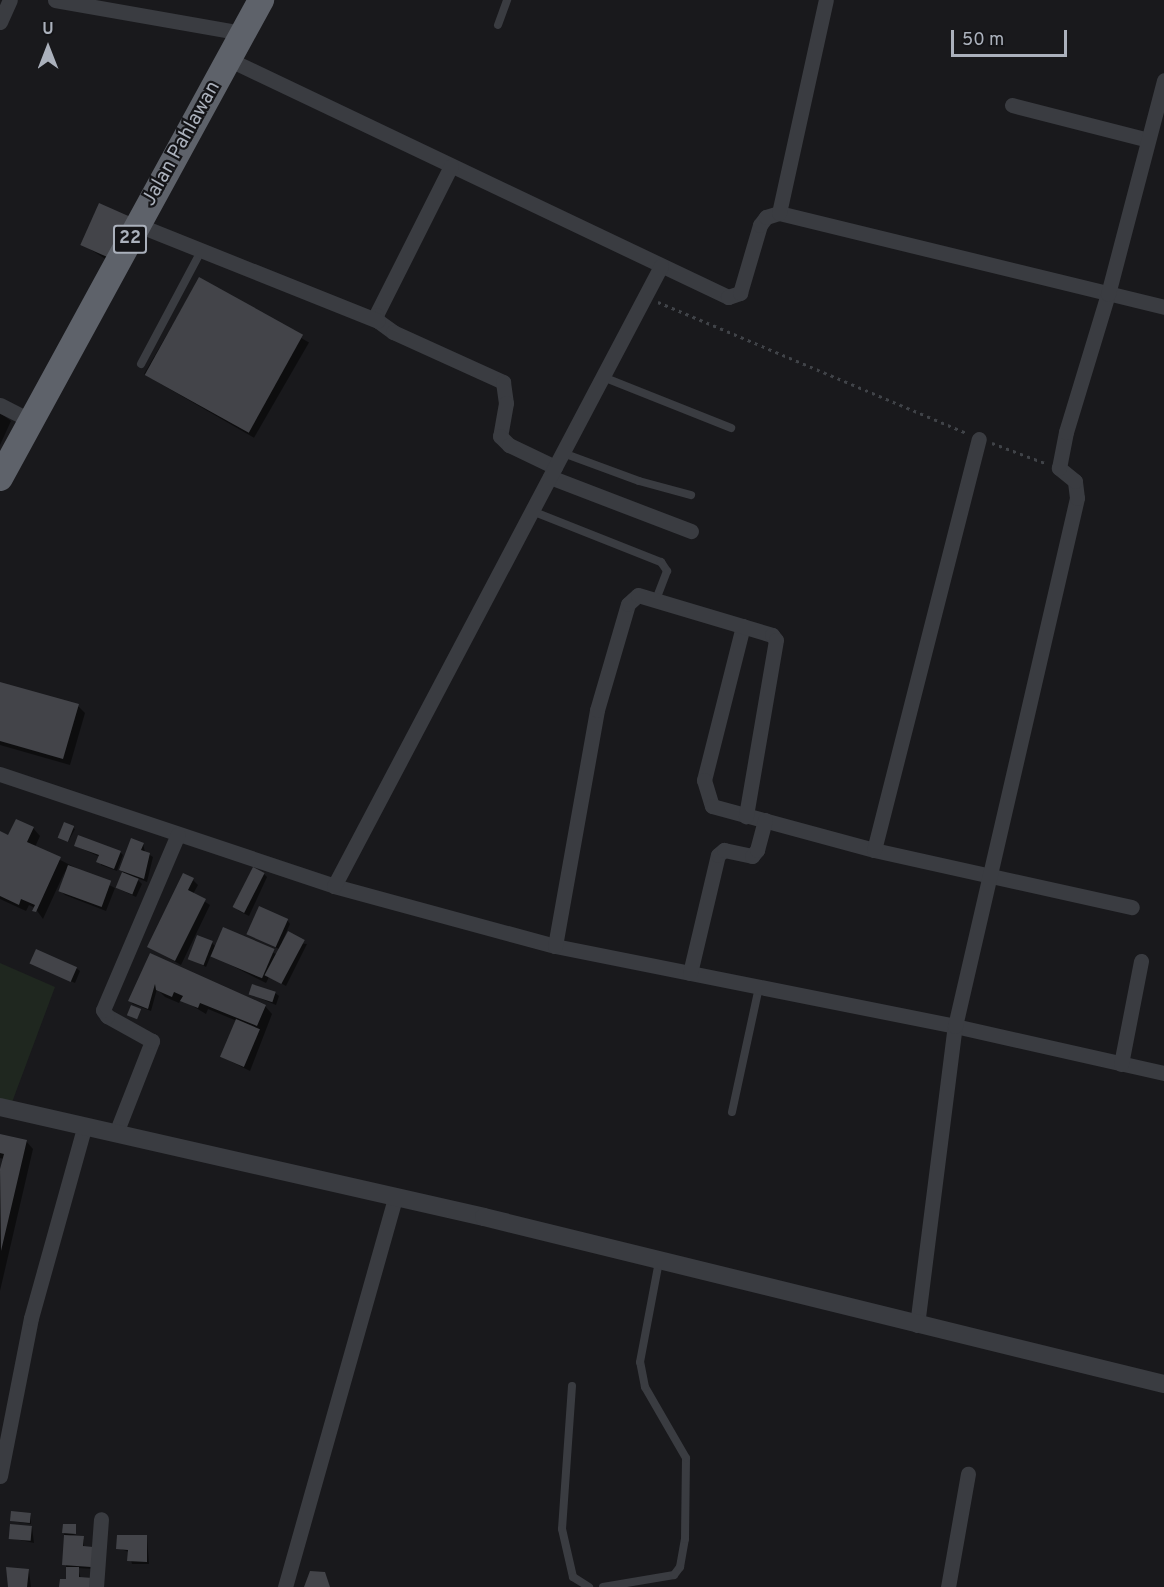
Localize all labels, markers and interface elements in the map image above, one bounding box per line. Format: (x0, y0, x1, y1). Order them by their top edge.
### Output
north arrow (18, 18, 78, 78)
scale bar (954, 18, 1070, 56)
text: U (42, 20, 54, 40)
text: 50 m (962, 29, 1004, 52)
street label: Jalan Pahlawan (138, 77, 226, 211)
road number: 22 (112, 224, 148, 254)

